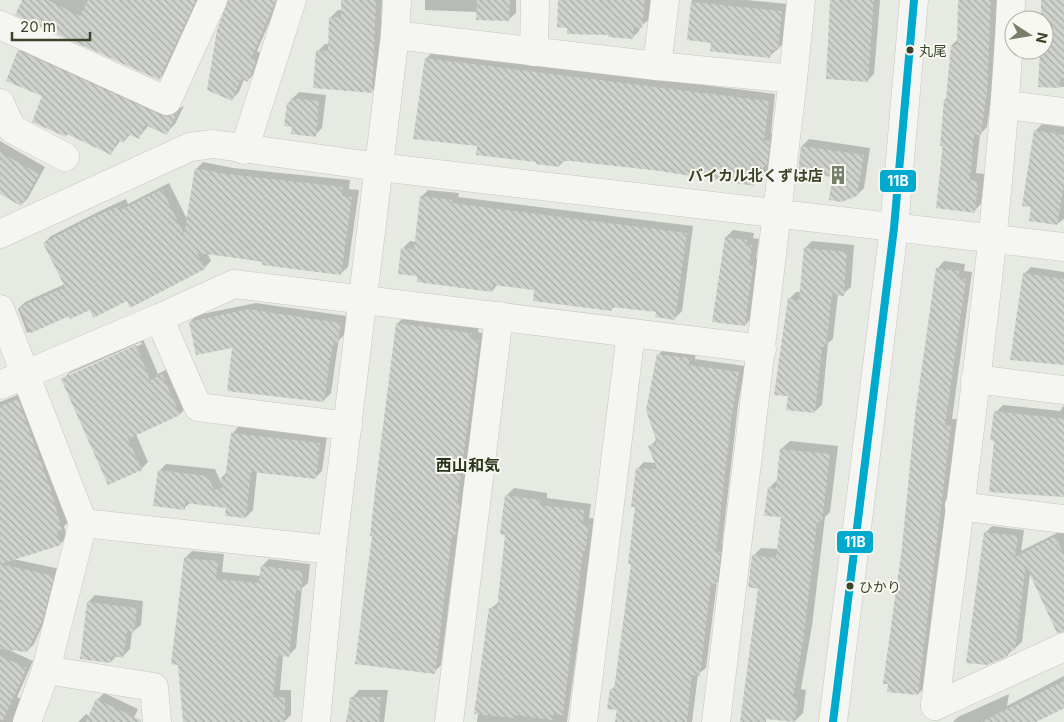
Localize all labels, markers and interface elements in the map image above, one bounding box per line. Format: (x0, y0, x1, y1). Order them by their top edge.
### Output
scale bar (12, 10, 90, 42)
north arrow (1004, 10, 1054, 60)
text: 20 m (20, 17, 56, 36)
text: N (1033, 31, 1052, 45)
place label: 丸尾 (919, 42, 947, 59)
marker: 丸尾 (905, 45, 915, 55)
building icon: バイカル北くずは店 (827, 164, 849, 186)
place label: バイカル北くずは店 (688, 166, 823, 185)
line badge: 11B (879, 169, 917, 193)
text: 11B (887, 172, 909, 189)
district label: 西山和気 (436, 455, 500, 475)
line badge: 11B (836, 530, 874, 554)
text: 11B (844, 533, 866, 550)
place label: ひかり (859, 578, 901, 595)
marker: ひかり (845, 581, 855, 591)

